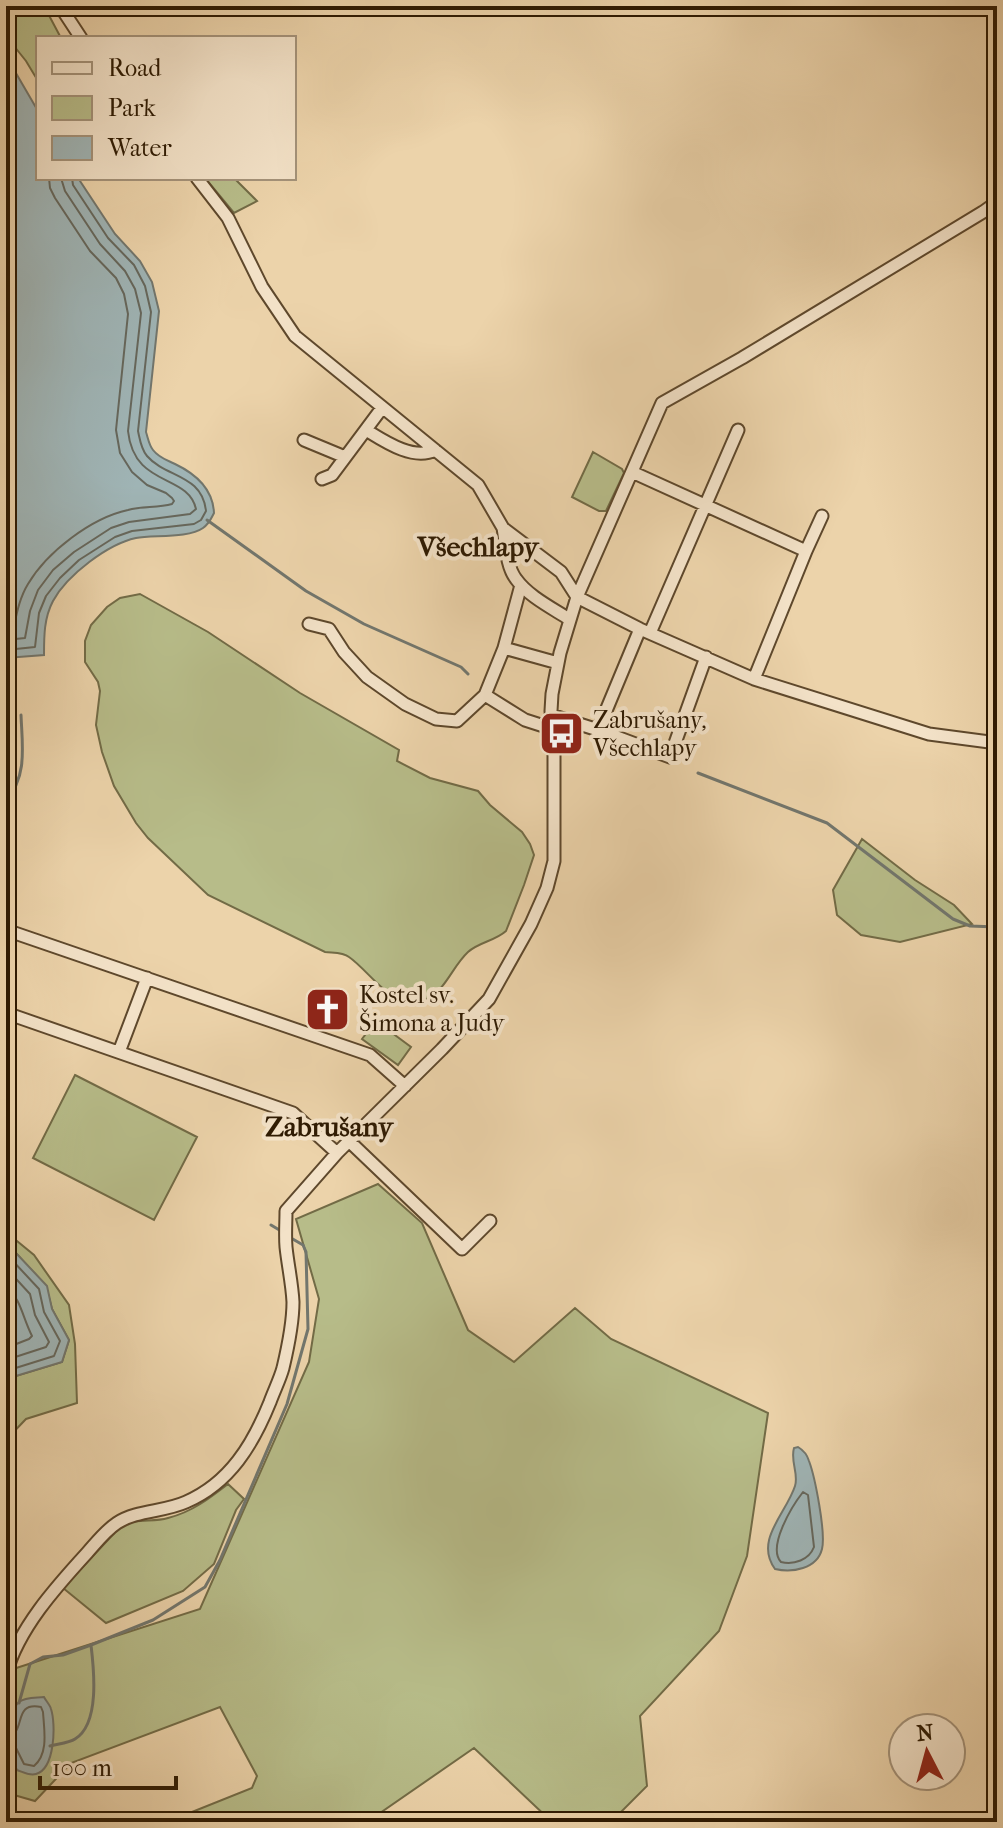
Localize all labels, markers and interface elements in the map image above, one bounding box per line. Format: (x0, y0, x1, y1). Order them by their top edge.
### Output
legend (36, 36, 296, 180)
text: Road (108, 54, 162, 82)
text: Park (108, 94, 156, 122)
text: Water (107, 134, 172, 162)
district label: Všechlapy (417, 530, 540, 563)
place label: Zabrušany, Všechlapy (592, 706, 706, 762)
bus stop icon: Zabrušany, Všechlapy (538, 710, 586, 758)
place label: Kostel sv. Šimona a Judy (359, 981, 506, 1037)
church icon: Kostel sv. Šimona a Judy (304, 985, 352, 1033)
district label: Zabrušany (265, 1110, 395, 1143)
north arrow (887, 1712, 967, 1792)
text: N (915, 1719, 935, 1747)
scale bar (40, 1740, 176, 1790)
text: 100 m (52, 1754, 112, 1782)

